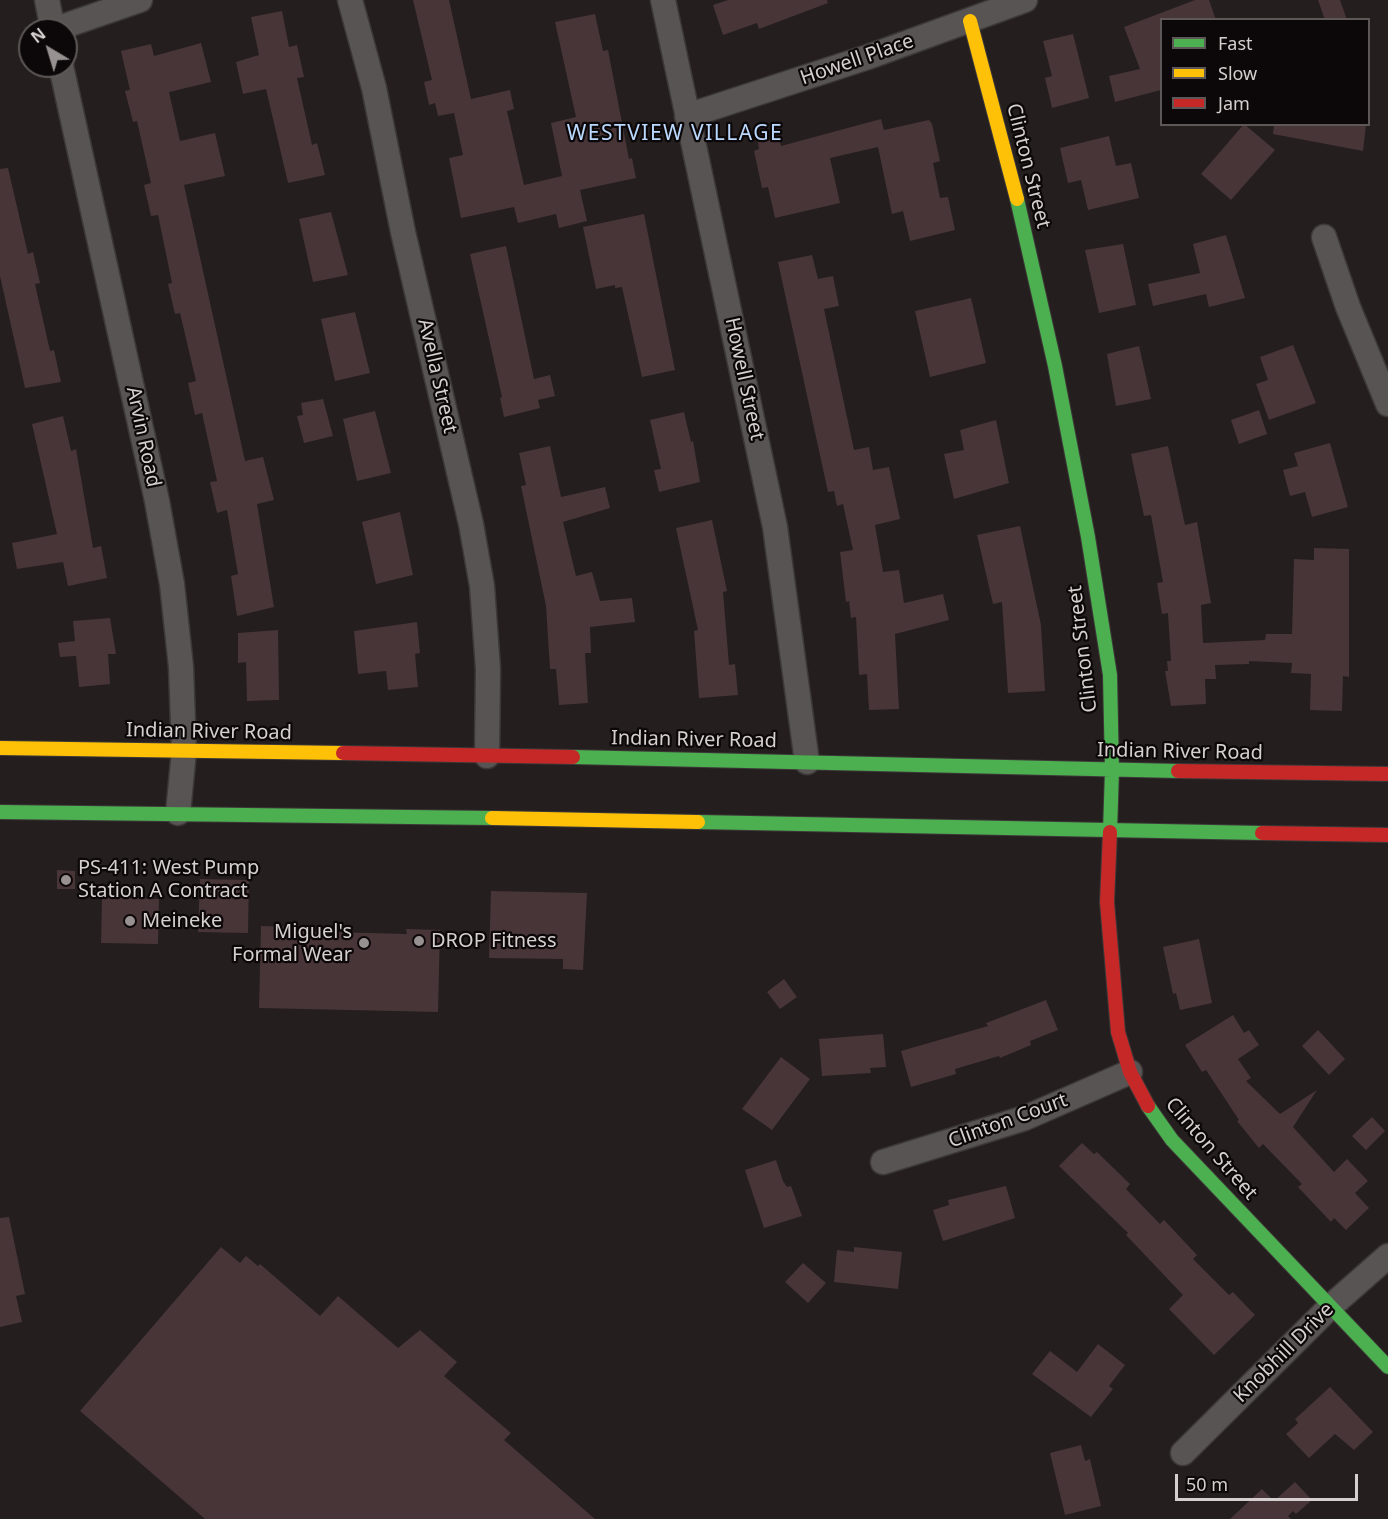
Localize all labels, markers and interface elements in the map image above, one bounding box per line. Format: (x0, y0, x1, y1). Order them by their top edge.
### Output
north arrow (18, 18, 78, 78)
legend (1160, 18, 1370, 126)
text: N (26, 23, 50, 48)
street label: Howell Place (797, 29, 917, 91)
text: Fast (1218, 31, 1253, 55)
text: Slow (1218, 61, 1257, 85)
text: Jam (1218, 91, 1250, 115)
street label: Clinton Street (1001, 101, 1055, 231)
district label: WESTVIEW VILLAGE (567, 121, 783, 147)
street label: Howell Street (719, 315, 769, 443)
street label: Avella Street (412, 316, 462, 436)
street label: Arvin Road (121, 385, 165, 489)
street label: Clinton Street (1063, 584, 1103, 714)
street label: Indian River Road (126, 719, 292, 745)
street label: Indian River Road (611, 727, 777, 753)
street label: Indian River Road (1097, 739, 1263, 765)
place label: PS-411: West Pump Station A Contract (78, 856, 259, 903)
marker: PS-411: West Pump Station A Contract (59, 873, 73, 887)
place label: Meineke (142, 909, 222, 933)
marker: Meineke (123, 914, 137, 928)
place label: Miguel's Formal Wear (232, 920, 352, 967)
place label: DROP Fitness (431, 929, 557, 953)
marker: DROP Fitness (412, 934, 426, 948)
marker: Miguel's Formal Wear (357, 936, 371, 950)
street label: Clinton Court (945, 1088, 1071, 1154)
street label: Clinton Street (1160, 1093, 1262, 1205)
street label: Knobhill Drive (1229, 1298, 1339, 1408)
scale bar (1178, 1462, 1361, 1500)
text: 50 m (1186, 1472, 1228, 1496)

